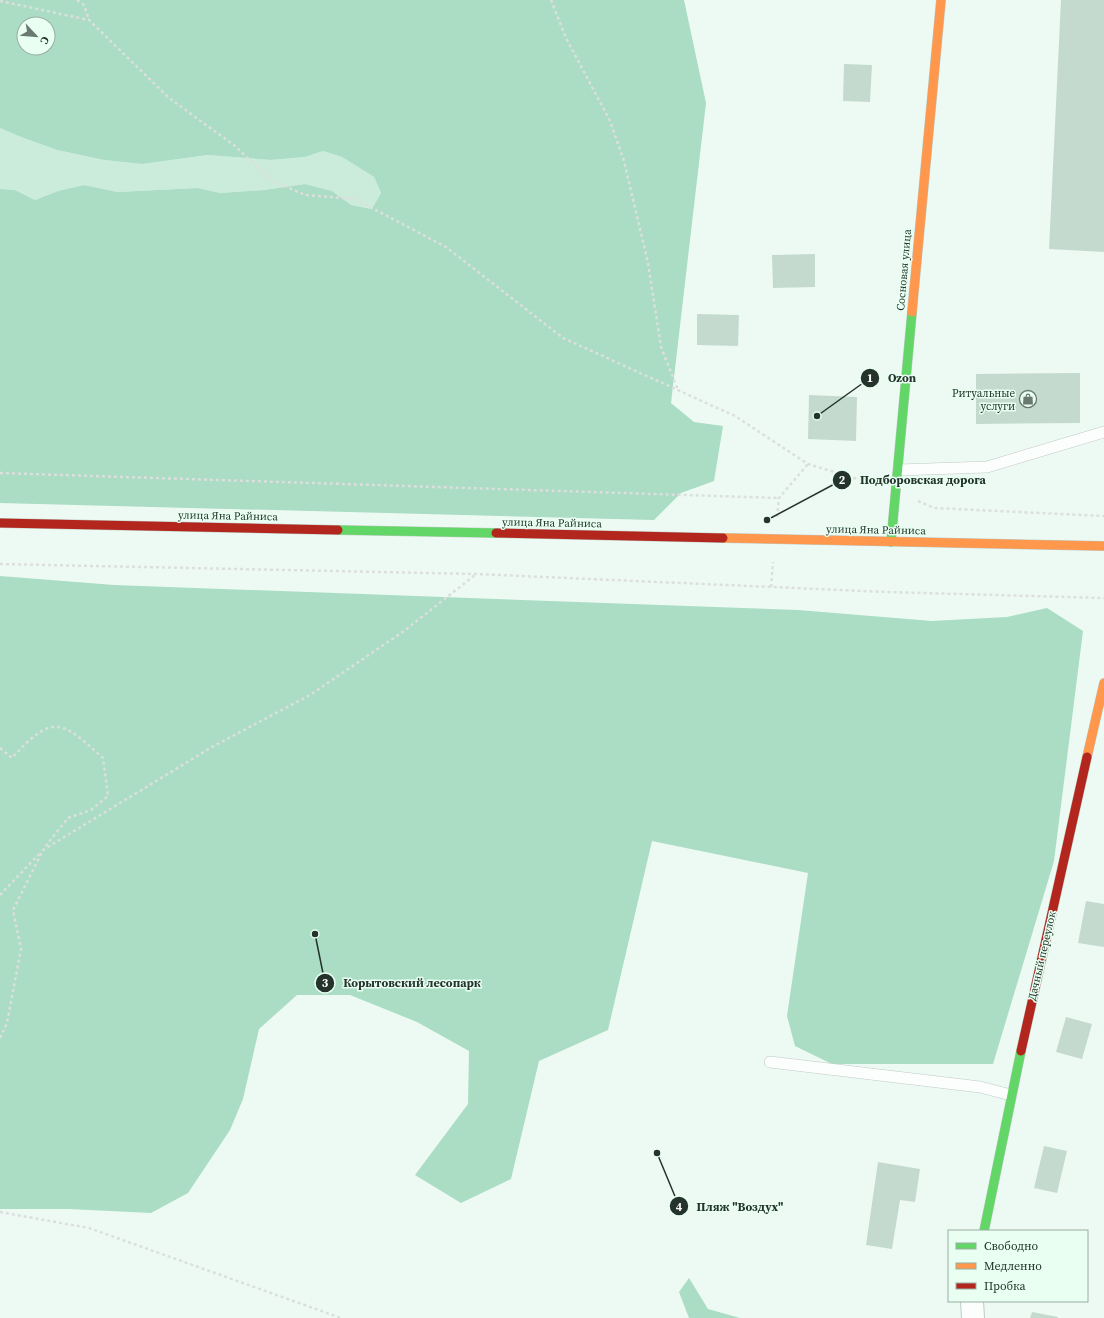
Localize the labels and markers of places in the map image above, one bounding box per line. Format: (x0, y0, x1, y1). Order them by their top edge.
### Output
callout: Ozon (860, 366, 924, 390)
place label: Ритуальные услуги (952, 386, 1015, 414)
shop icon: Ритуальные услуги (1018, 389, 1038, 409)
callout: Подборовская дорога (832, 468, 994, 492)
callout: Корытовский лесопарк (315, 971, 489, 995)
callout: Пляж "Воздух" (669, 1194, 791, 1218)

